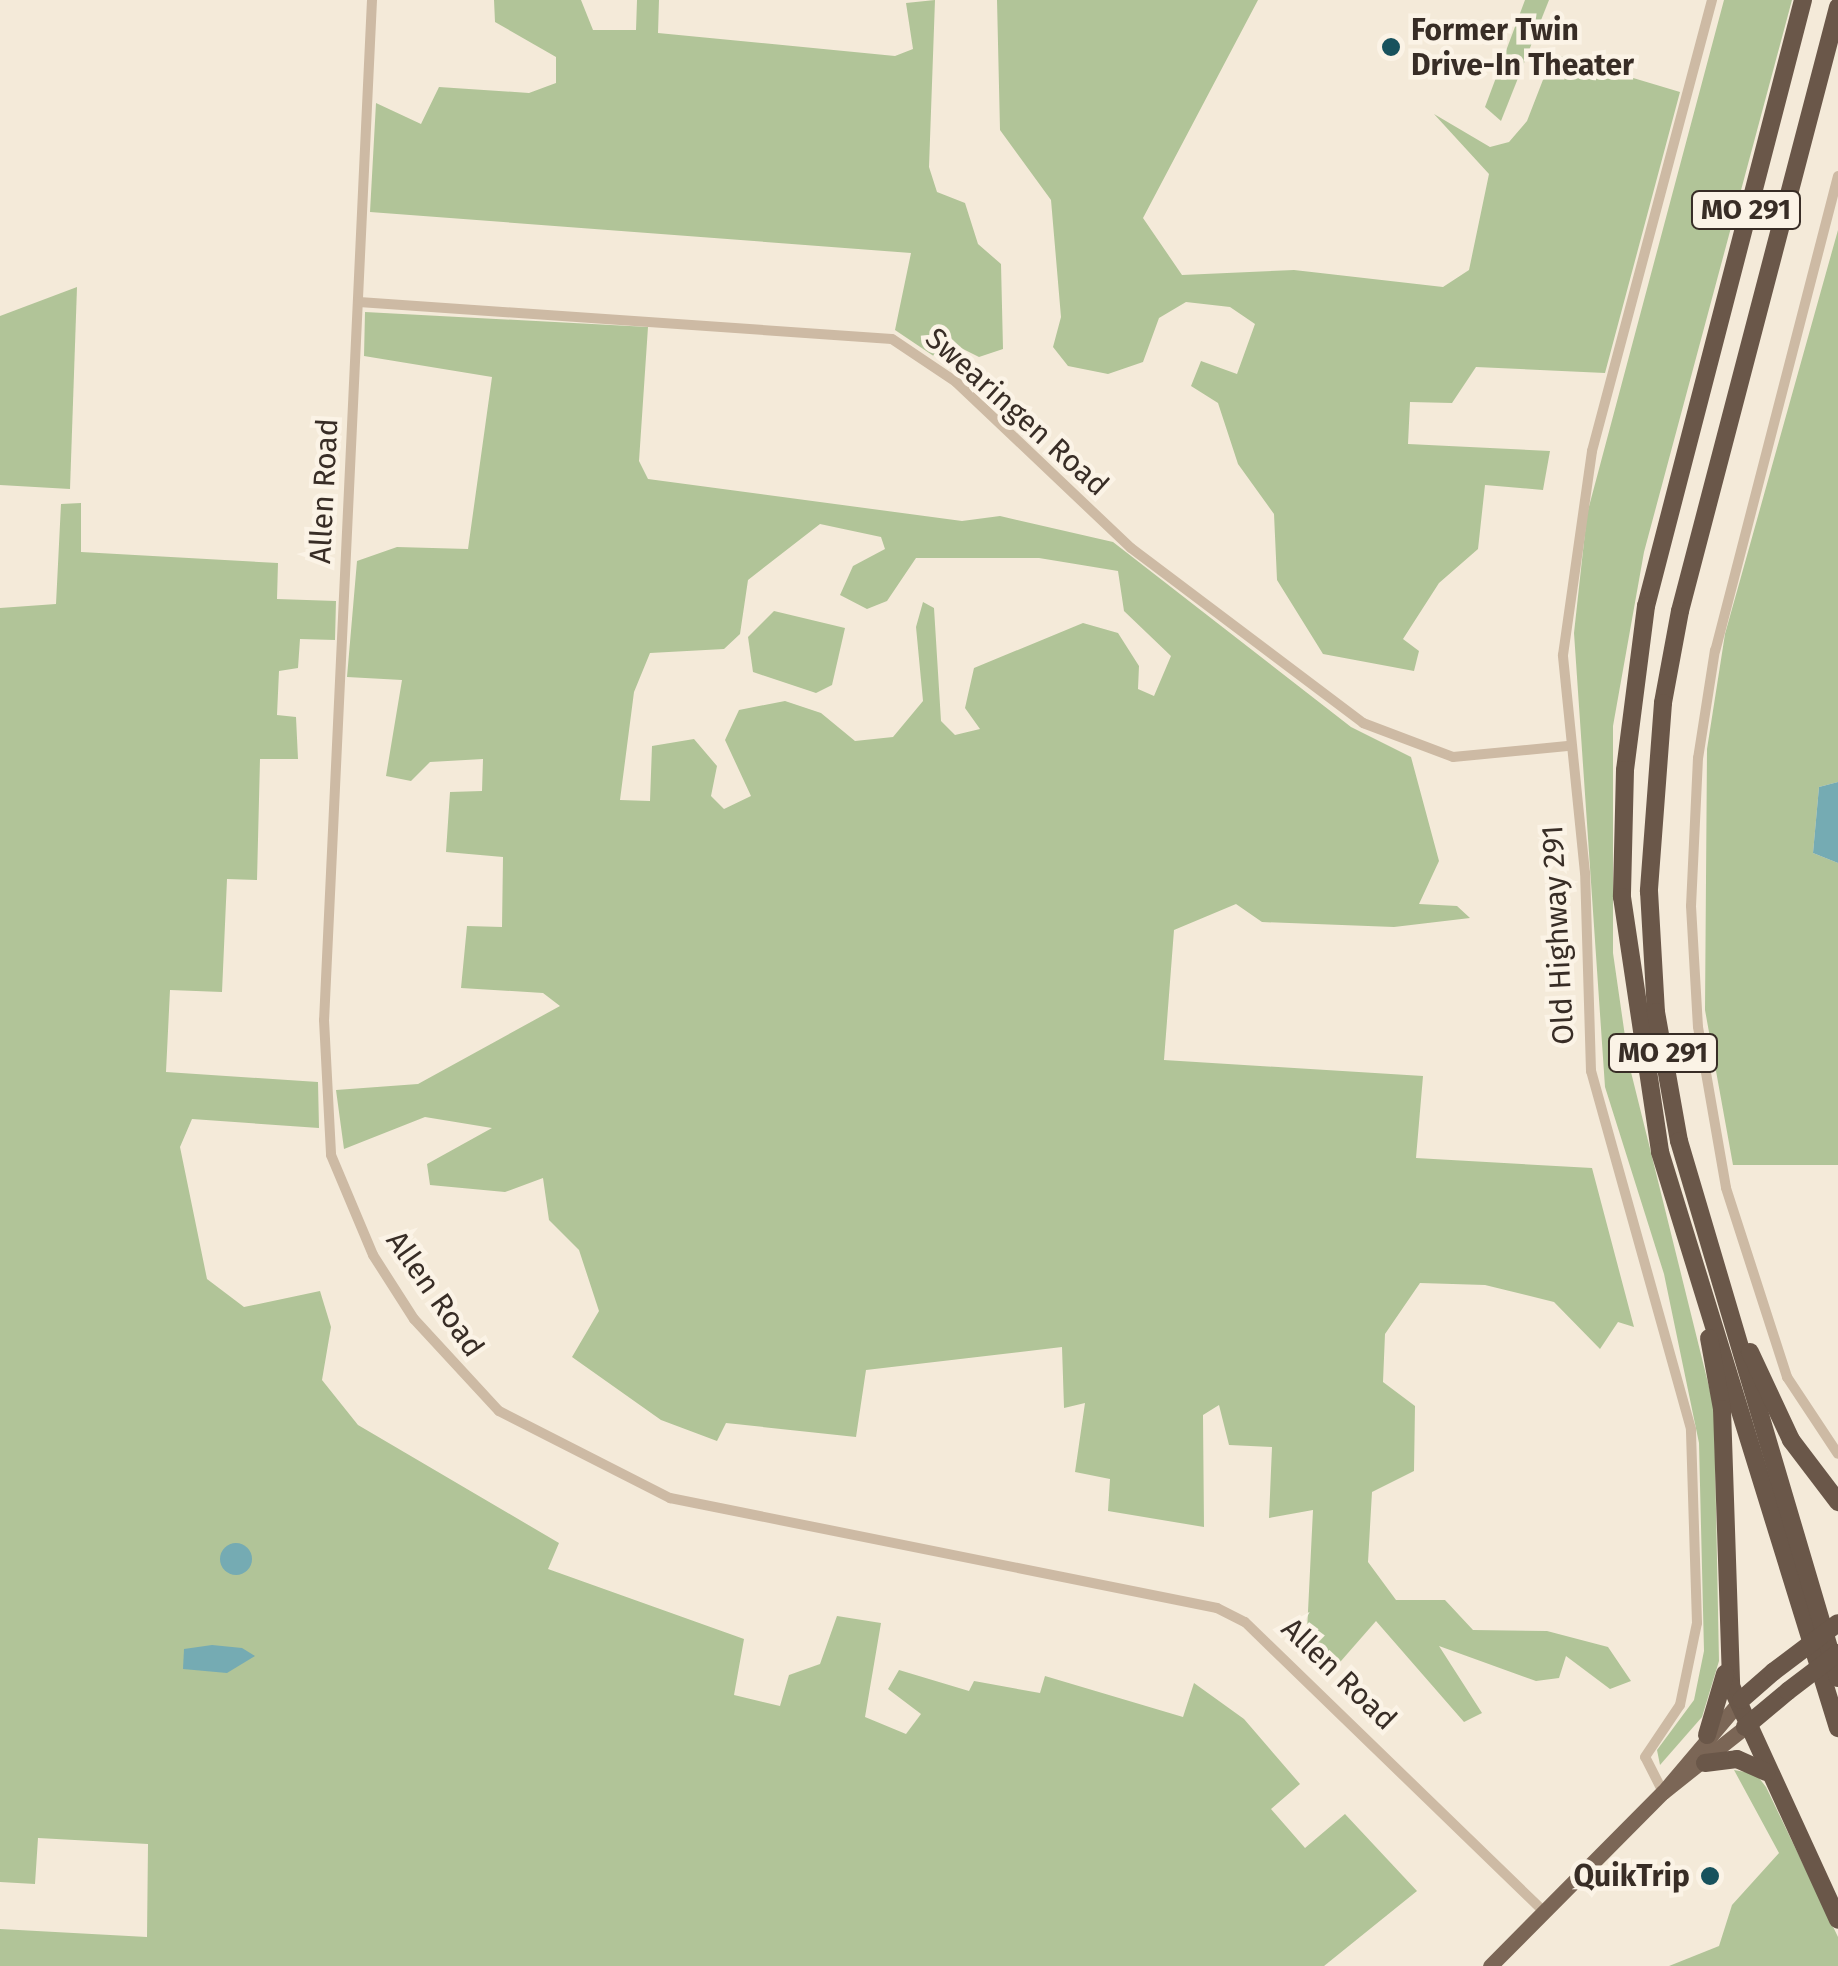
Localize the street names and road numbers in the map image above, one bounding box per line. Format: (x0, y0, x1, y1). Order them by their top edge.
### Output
road number: MO 291 (1688, 187, 1804, 233)
street label: Swearingen Road (918, 320, 1116, 504)
street label: Allen Road (302, 417, 346, 565)
street label: Old Highway 291 (1534, 824, 1582, 1046)
road number: MO 291 (1606, 1030, 1720, 1076)
street label: Allen Road (378, 1224, 492, 1364)
street label: Allen Road (1274, 1610, 1404, 1738)

